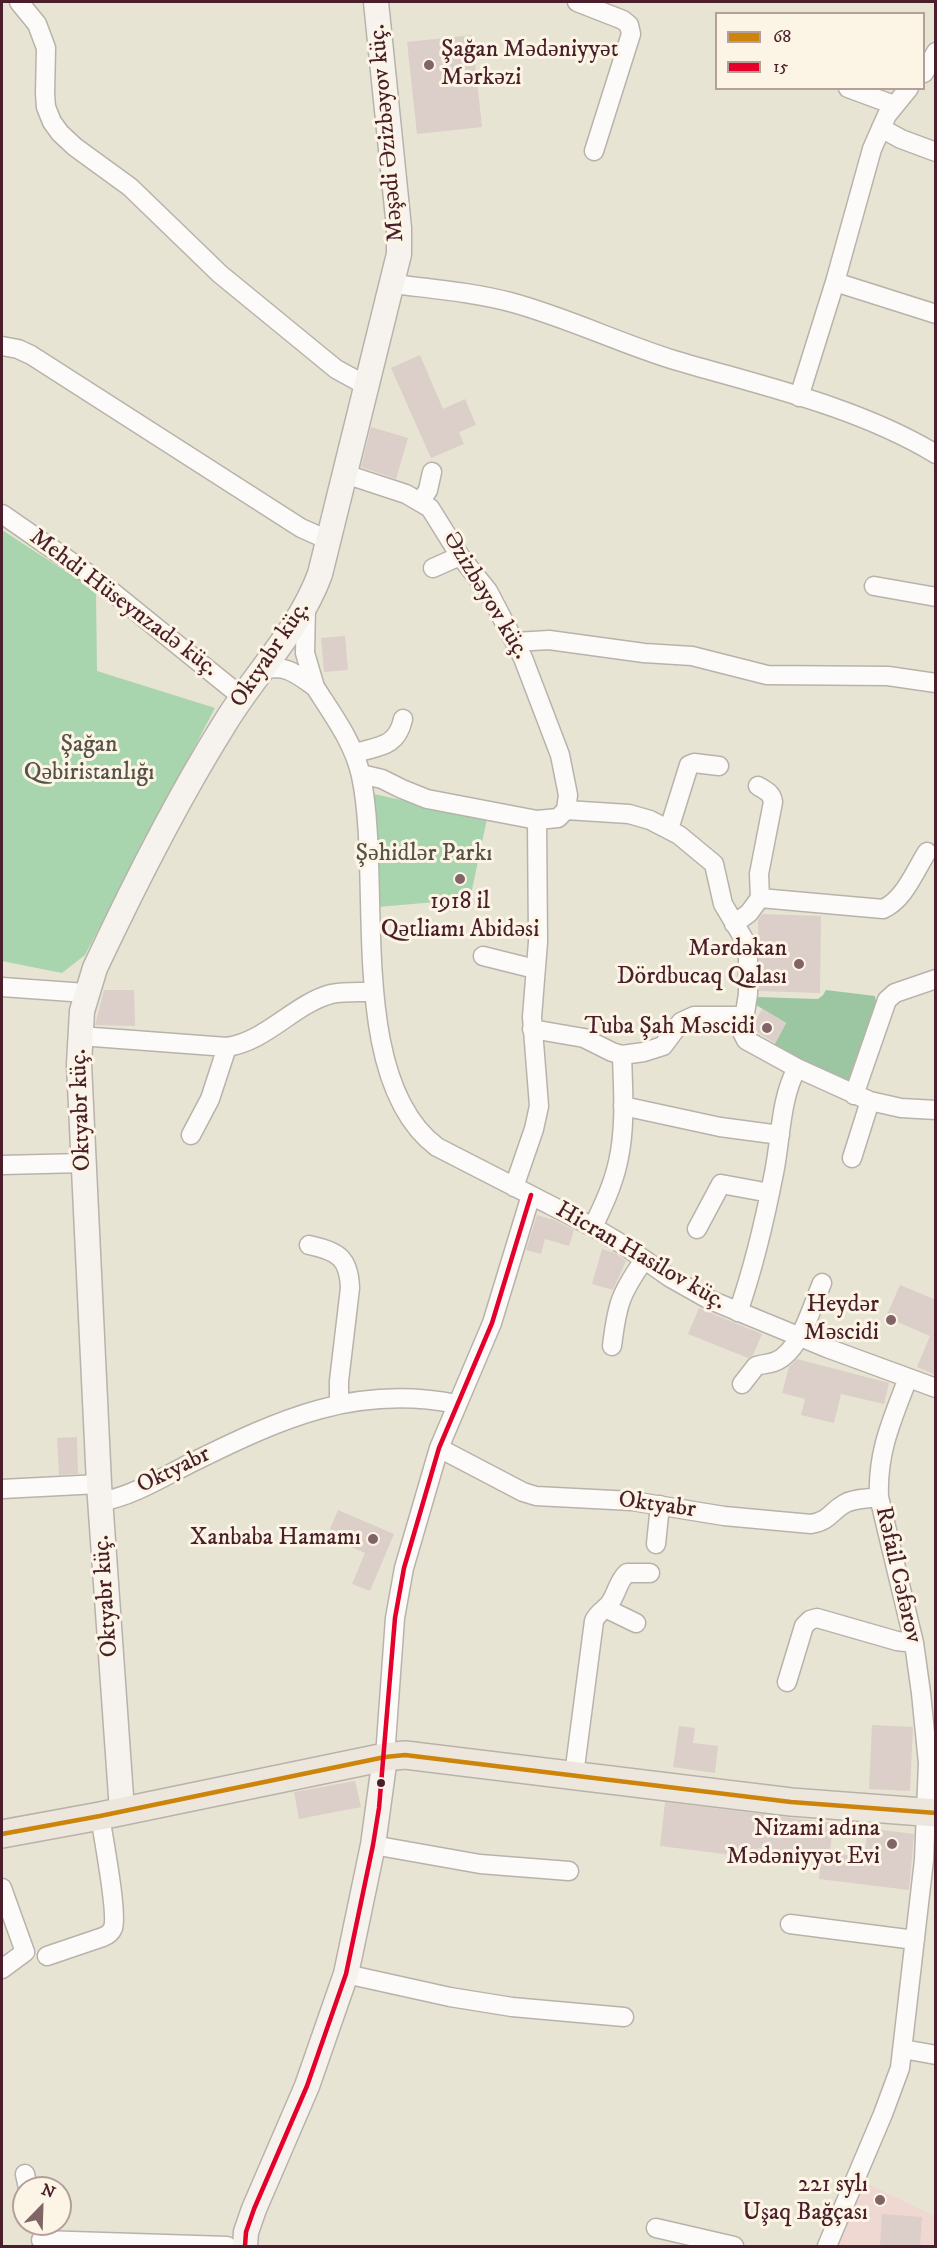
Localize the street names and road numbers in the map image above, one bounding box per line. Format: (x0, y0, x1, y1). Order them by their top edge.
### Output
street label: Məşədi Əzizbəyov küç. (364, 23, 412, 243)
street label: Mehdi Hüseynzadə küç. (23, 524, 223, 684)
street label: Əzizbəyov küç. (436, 527, 534, 665)
street label: Oktyabr küç. (225, 596, 317, 714)
street label: Oktyabr küç. (65, 1048, 99, 1172)
street label: Hicran Hasilov küç. (550, 1197, 730, 1317)
street label: Oktyabr (133, 1441, 215, 1501)
street label: Oktyabr (616, 1486, 698, 1526)
street label: Rəfail Cəfərov (867, 1504, 927, 1646)
street label: Oktyabr küç. (88, 1534, 126, 1658)

